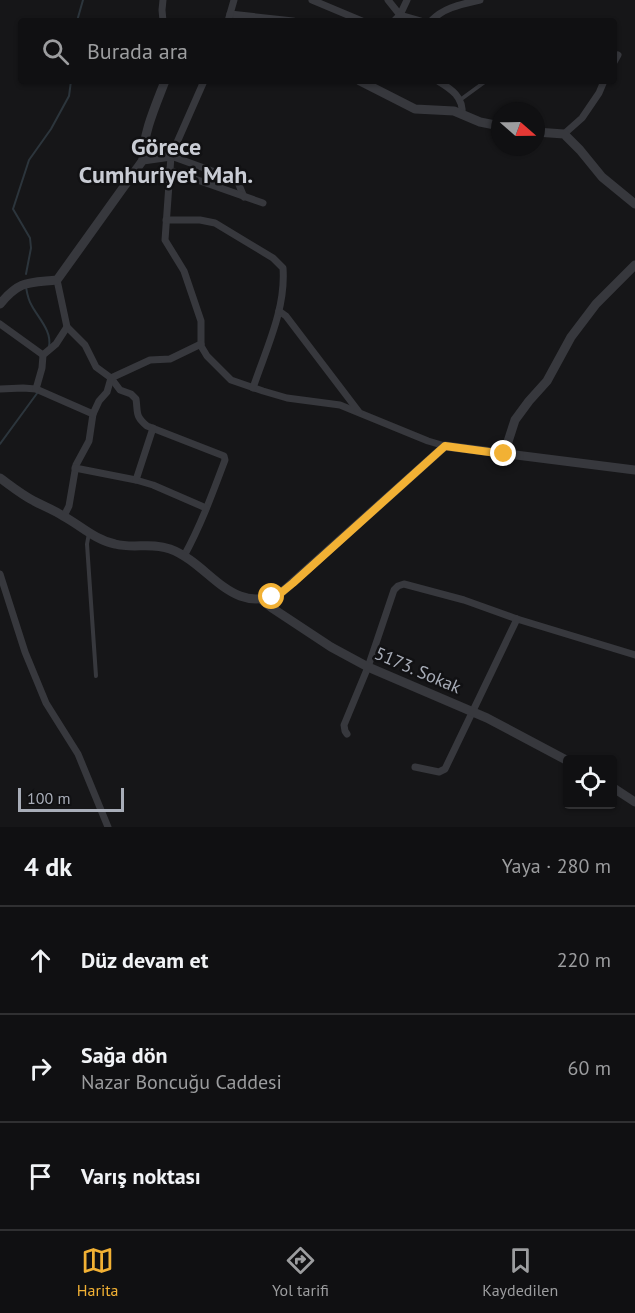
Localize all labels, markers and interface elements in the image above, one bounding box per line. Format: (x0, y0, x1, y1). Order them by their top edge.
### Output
search box (18, 18, 617, 84)
icon: search (39, 35, 72, 68)
text: Burada ara (87, 37, 188, 65)
north arrow (491, 102, 545, 156)
district label: Görece Cumhuriyet Mah. (79, 131, 253, 190)
route end (490, 440, 516, 466)
route start (258, 583, 284, 609)
street label: 5173. Sokak (371, 641, 465, 699)
map controls (563, 755, 617, 809)
button: locate (563, 755, 617, 809)
scale bar (18, 785, 124, 812)
text: 100 m (27, 788, 70, 808)
text: 4 dk (24, 850, 72, 883)
text: Yaya · 280 m (502, 853, 611, 879)
icon: ahead (24, 944, 57, 977)
text: Düz devam et (81, 946, 208, 974)
text: 220 m (557, 947, 611, 973)
text: Sağa dön (81, 1041, 168, 1069)
icon: right (24, 1052, 57, 1085)
text: 60 m (568, 1055, 611, 1081)
text: Nazar Boncuğu Caddesi (81, 1069, 282, 1095)
icon: arrive (24, 1160, 57, 1193)
text: Varış noktası (81, 1162, 201, 1190)
tab: Harita (77, 1244, 119, 1300)
tab: Yol tarifi (272, 1244, 329, 1300)
tab: Kaydedilen (482, 1244, 558, 1300)

